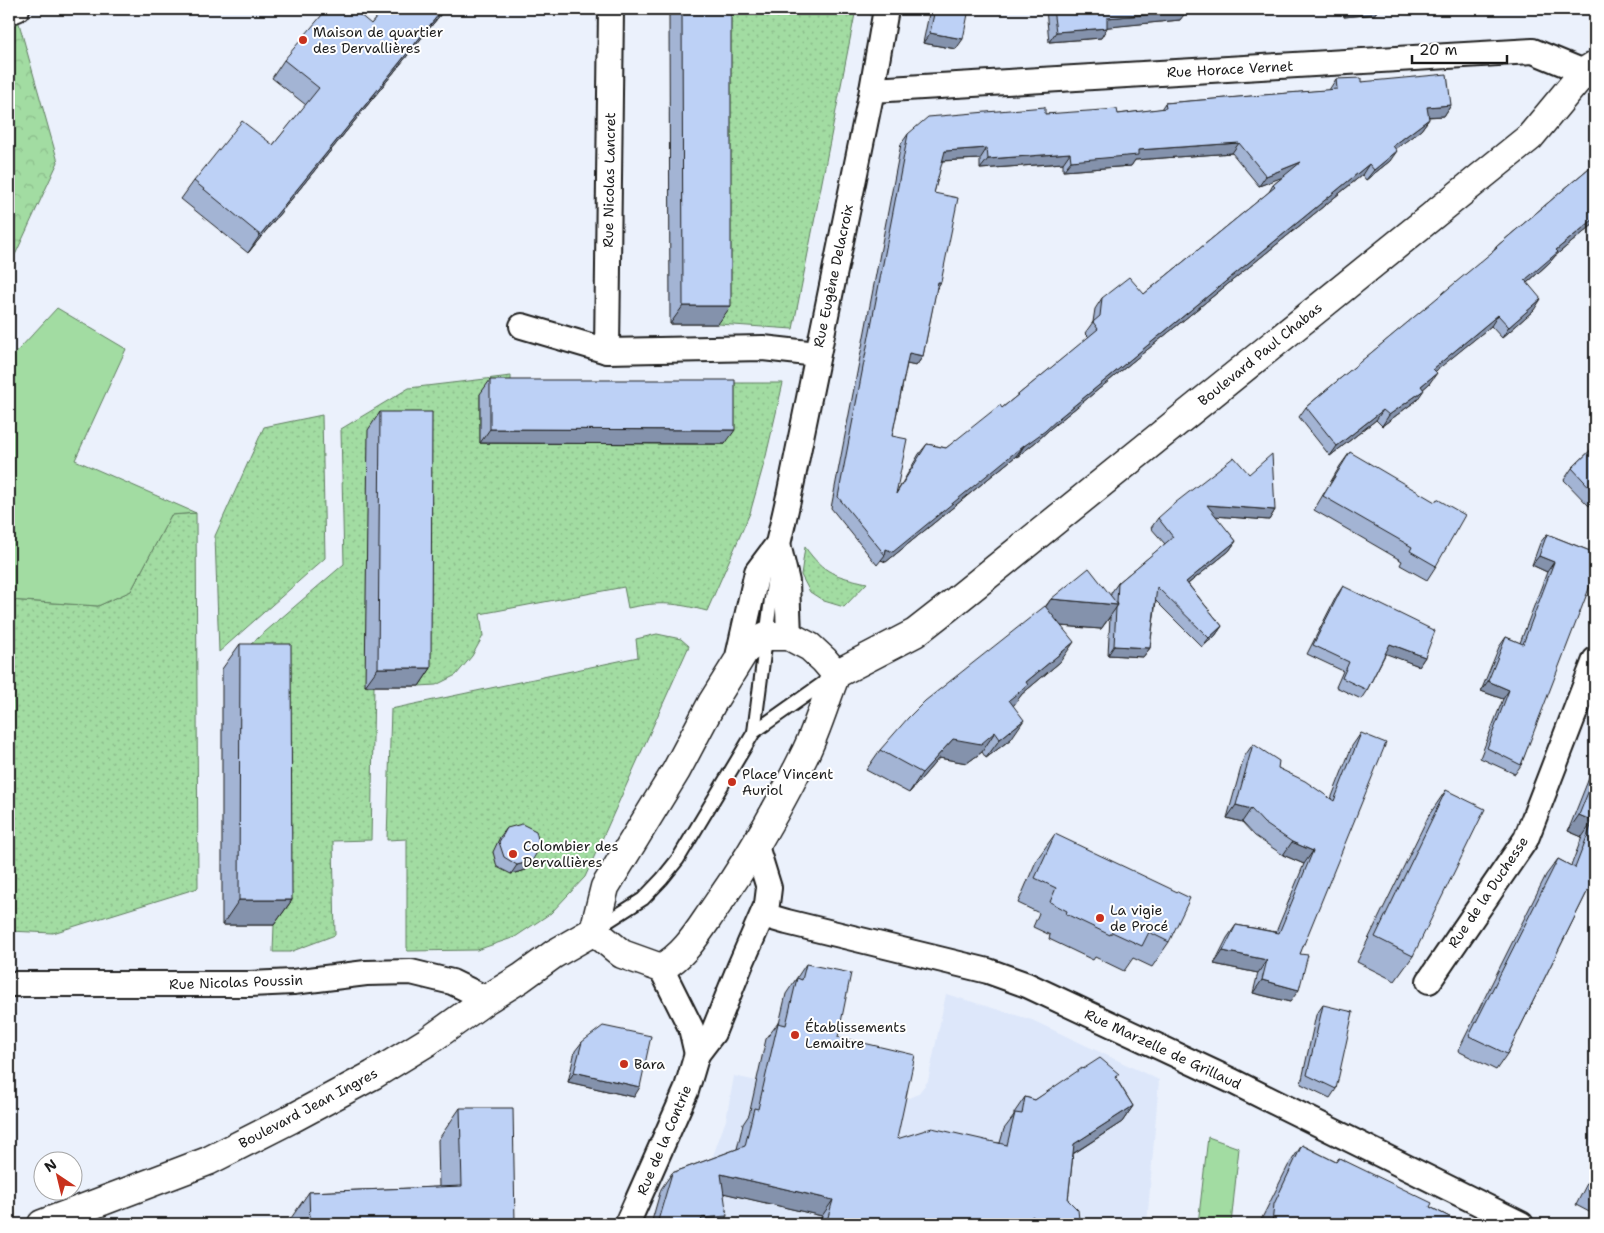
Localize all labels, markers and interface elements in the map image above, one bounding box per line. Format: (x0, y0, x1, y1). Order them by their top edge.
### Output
place label: Maison de quartier des Dervallières (313, 23, 444, 57)
scale bar (1412, 32, 1506, 64)
marker: Maison de quartier des Dervallières (297, 34, 309, 46)
text: 20 m (1419, 40, 1458, 60)
street label: Rue Horace Vernet (1166, 57, 1294, 81)
street label: Rue Nicolas Lancret (599, 112, 619, 248)
street label: Rue Eugène Delacroix (809, 203, 857, 349)
street label: Boulevard Paul Chabas (1194, 298, 1326, 410)
place label: Place Vincent Auriol (742, 765, 833, 799)
marker: Place Vincent Auriol (726, 776, 738, 788)
street label: Rue de la Duchesse (1444, 833, 1532, 951)
place label: Colombier des Dervallières (523, 837, 619, 871)
marker: Colombier des Dervallières (507, 848, 519, 860)
place label: La vigie de Procé (1110, 901, 1169, 935)
marker: La vigie de Procé (1094, 912, 1106, 924)
street label: Rue Nicolas Poussin (169, 971, 304, 993)
street label: Rue Marzelle de Grillaud (1082, 1005, 1244, 1093)
place label: Établissements Lemaitre (805, 1018, 906, 1052)
marker: Établissements Lemaitre (789, 1029, 801, 1041)
place label: Bara (634, 1055, 665, 1073)
marker: Bara (618, 1058, 630, 1070)
street label: Boulevard Jean Ingres (235, 1064, 381, 1152)
street label: Rue de la Contrie (633, 1082, 695, 1198)
north arrow (32, 1150, 82, 1200)
text: N (41, 1155, 60, 1176)

